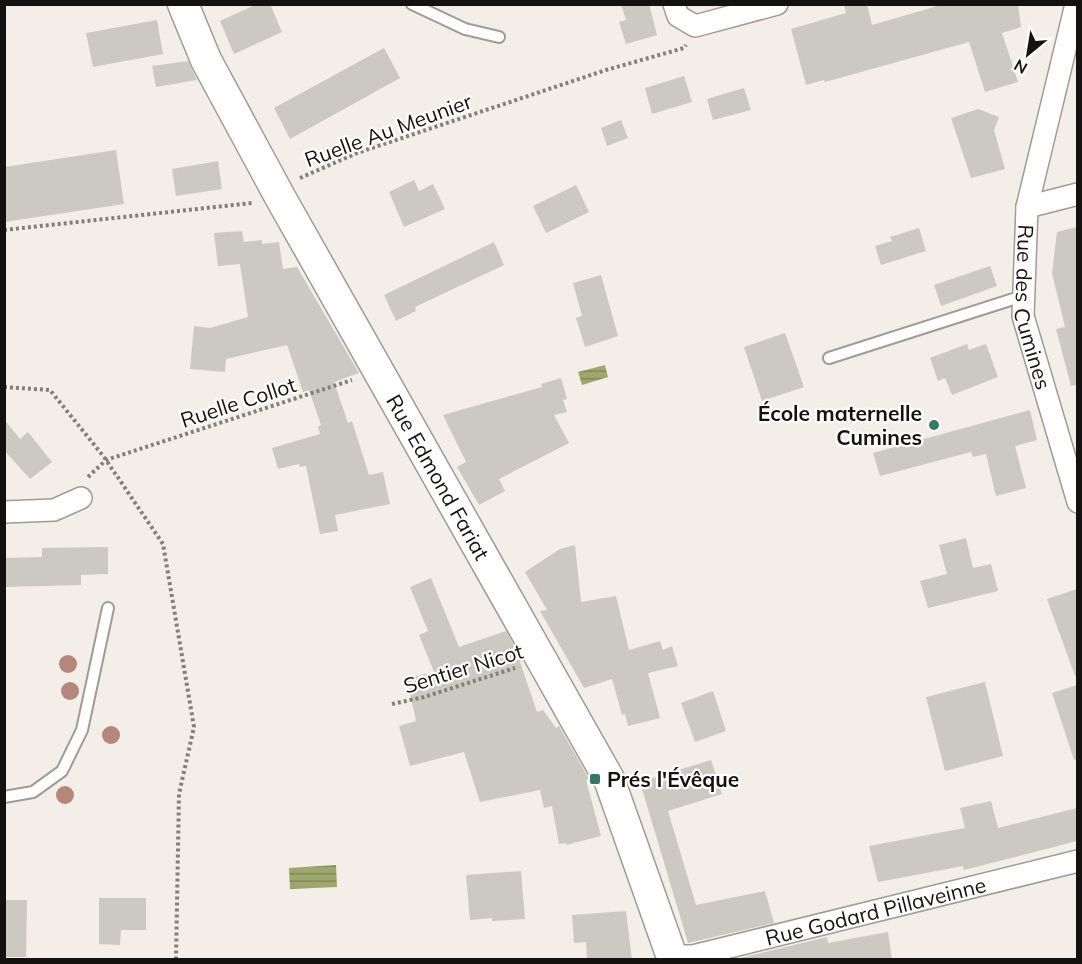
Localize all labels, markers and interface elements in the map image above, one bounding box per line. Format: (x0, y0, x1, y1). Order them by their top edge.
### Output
north arrow (998, 24, 1058, 84)
text: N (1010, 55, 1031, 79)
street label: Ruelle Au Meunier (301, 88, 475, 172)
street label: Rue des Cumines (1010, 224, 1057, 392)
street label: Ruelle Collot (177, 371, 299, 433)
street label: Rue Edmond Fariat (381, 390, 495, 564)
place label: École maternelle Cumines (758, 400, 922, 450)
marker: École maternelle Cumines (927, 418, 941, 432)
street label: Sentier Nicot (400, 637, 526, 699)
place label: Prés l'Évêque (607, 766, 739, 792)
marker: Prés l'Évêque (588, 772, 602, 786)
street label: Rue Godard Pillaveinne (762, 871, 989, 951)

